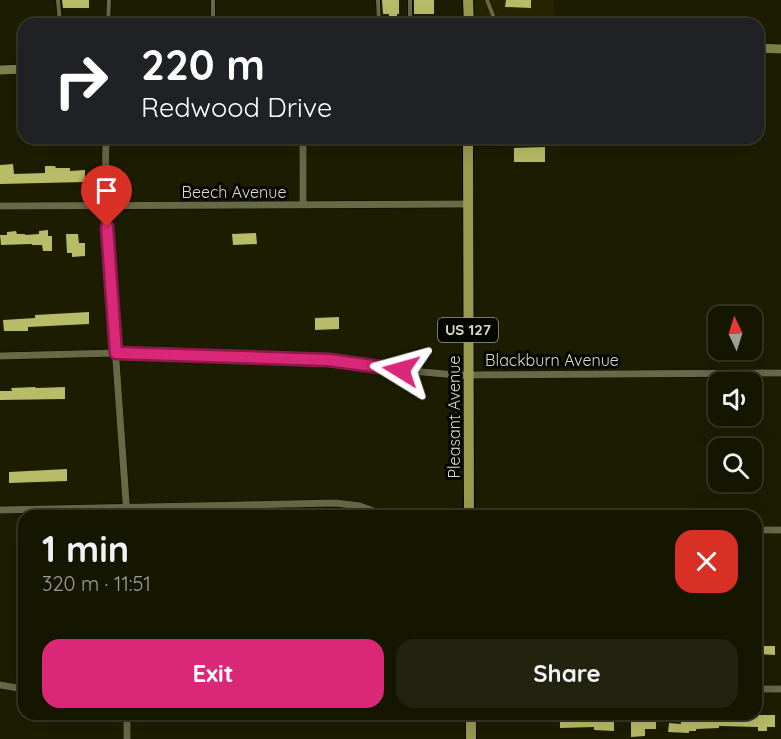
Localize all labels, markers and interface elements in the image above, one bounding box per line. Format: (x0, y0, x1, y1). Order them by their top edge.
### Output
text: 220 m (141, 38, 265, 91)
icon: right (42, 42, 120, 120)
text: Redwood Drive (141, 90, 332, 124)
pin (81, 165, 132, 227)
icon: arrive (90, 174, 123, 207)
street label: Beech Avenue (182, 182, 286, 202)
north arrow (708, 306, 762, 360)
map controls (708, 306, 762, 492)
road number: US 127 (438, 318, 498, 342)
position arrow (369, 338, 433, 402)
street label: Blackburn Avenue (485, 350, 619, 370)
street label: Pleasant Avenue (444, 356, 464, 478)
button: sound (708, 372, 762, 426)
button: search (708, 438, 762, 492)
text: 1 min (42, 526, 129, 571)
button: close (675, 530, 738, 593)
text: 320 m · 11:51 (42, 571, 151, 596)
button: Exit (42, 639, 384, 708)
button: Share (396, 639, 738, 708)

